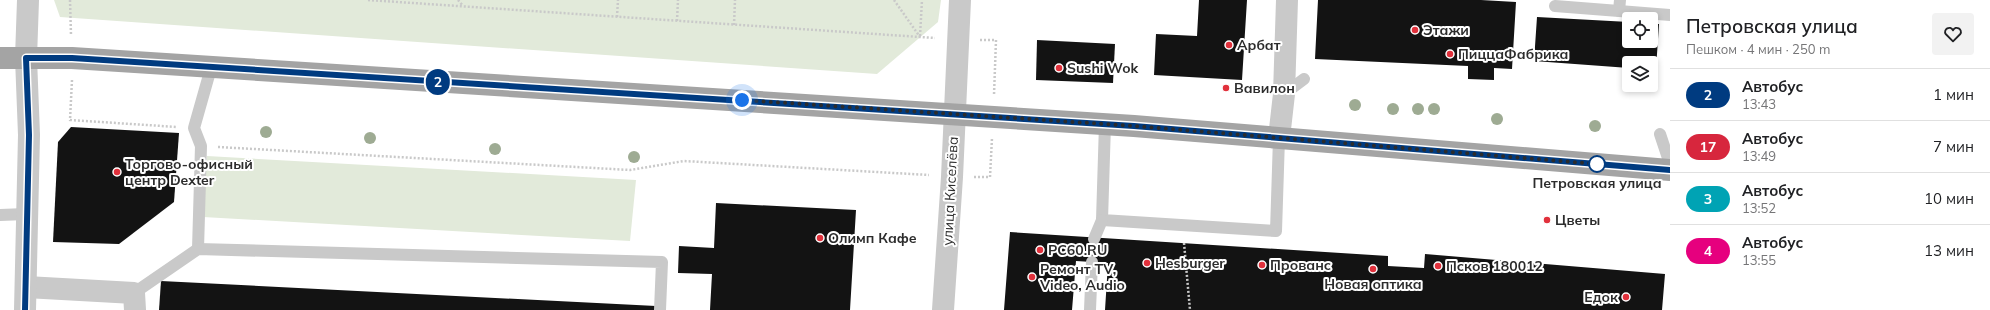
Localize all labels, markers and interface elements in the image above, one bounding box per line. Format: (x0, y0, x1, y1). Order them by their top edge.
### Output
map controls (1622, 12, 1658, 92)
button: locate (1622, 12, 1658, 48)
button: heart (1932, 13, 1974, 55)
text: Петровская улица (1686, 14, 1858, 38)
place label: Этажи (1423, 21, 1469, 39)
marker: Этажи (1410, 25, 1420, 35)
place label: Арбат (1237, 36, 1281, 54)
marker: Арбат (1224, 40, 1234, 50)
text: Пешком · 4 мин · 250 m (1686, 41, 1830, 57)
place label: ПиццаФабрика (1458, 45, 1569, 63)
marker: ПиццаФабрика (1445, 49, 1455, 59)
button: layers (1622, 56, 1658, 92)
place label: Sushi Wok (1067, 59, 1138, 77)
marker: Sushi Wok (1054, 63, 1064, 73)
line badge: 2 (425, 69, 451, 95)
text: 2 (434, 73, 442, 91)
text: Автобус (1742, 77, 1803, 96)
place label: Вавилон (1234, 79, 1295, 97)
marker: Вавилон (1221, 83, 1231, 93)
text: 1 мин (1933, 85, 1974, 104)
text: 2 (1704, 86, 1712, 104)
your location (732, 90, 752, 110)
text: 13:43 (1742, 96, 1776, 112)
text: Автобус (1742, 129, 1803, 148)
street label: улица Киселёва (938, 136, 962, 246)
text: 7 мин (1933, 137, 1974, 156)
text: 17 (1700, 138, 1716, 156)
text: 13:49 (1742, 148, 1776, 164)
place label: Торгово-офисный центр Dexter (125, 155, 253, 189)
marker: Петровская улица (1588, 155, 1606, 173)
marker: Торгово-офисный центр Dexter (112, 167, 122, 177)
place label: Петровская улица (1532, 174, 1662, 192)
text: Автобус (1742, 181, 1803, 200)
text: 10 мин (1924, 189, 1974, 208)
text: 3 (1704, 190, 1712, 208)
text: 13:52 (1742, 200, 1776, 216)
place label: Цветы (1555, 211, 1600, 229)
marker: Цветы (1542, 215, 1552, 225)
place label: Олимп Кафе (828, 229, 917, 247)
marker: Олимп Кафе (815, 233, 825, 243)
text: Автобус (1742, 233, 1803, 252)
place label: PC60.RU (1048, 241, 1107, 259)
text: 13 мин (1924, 241, 1974, 260)
text: 4 (1704, 242, 1712, 260)
marker: PC60.RU (1035, 245, 1045, 255)
text: 13:55 (1742, 252, 1776, 268)
place label: Hesburger (1155, 254, 1225, 272)
place label: Прованс (1270, 256, 1331, 274)
place label: Псков 180012 (1446, 257, 1543, 275)
marker: Hesburger (1142, 258, 1152, 268)
place label: Ремонт TV, Video, Audio (1039, 260, 1125, 294)
marker: Прованс (1257, 260, 1267, 270)
marker: Псков 180012 (1433, 261, 1443, 271)
marker: Новая оптика (1368, 264, 1378, 274)
marker: Ремонт TV, Video, Audio (1027, 272, 1037, 282)
place label: Новая оптика (1324, 275, 1422, 293)
place label: Едок (1584, 288, 1619, 306)
marker: Едок (1621, 292, 1631, 302)

